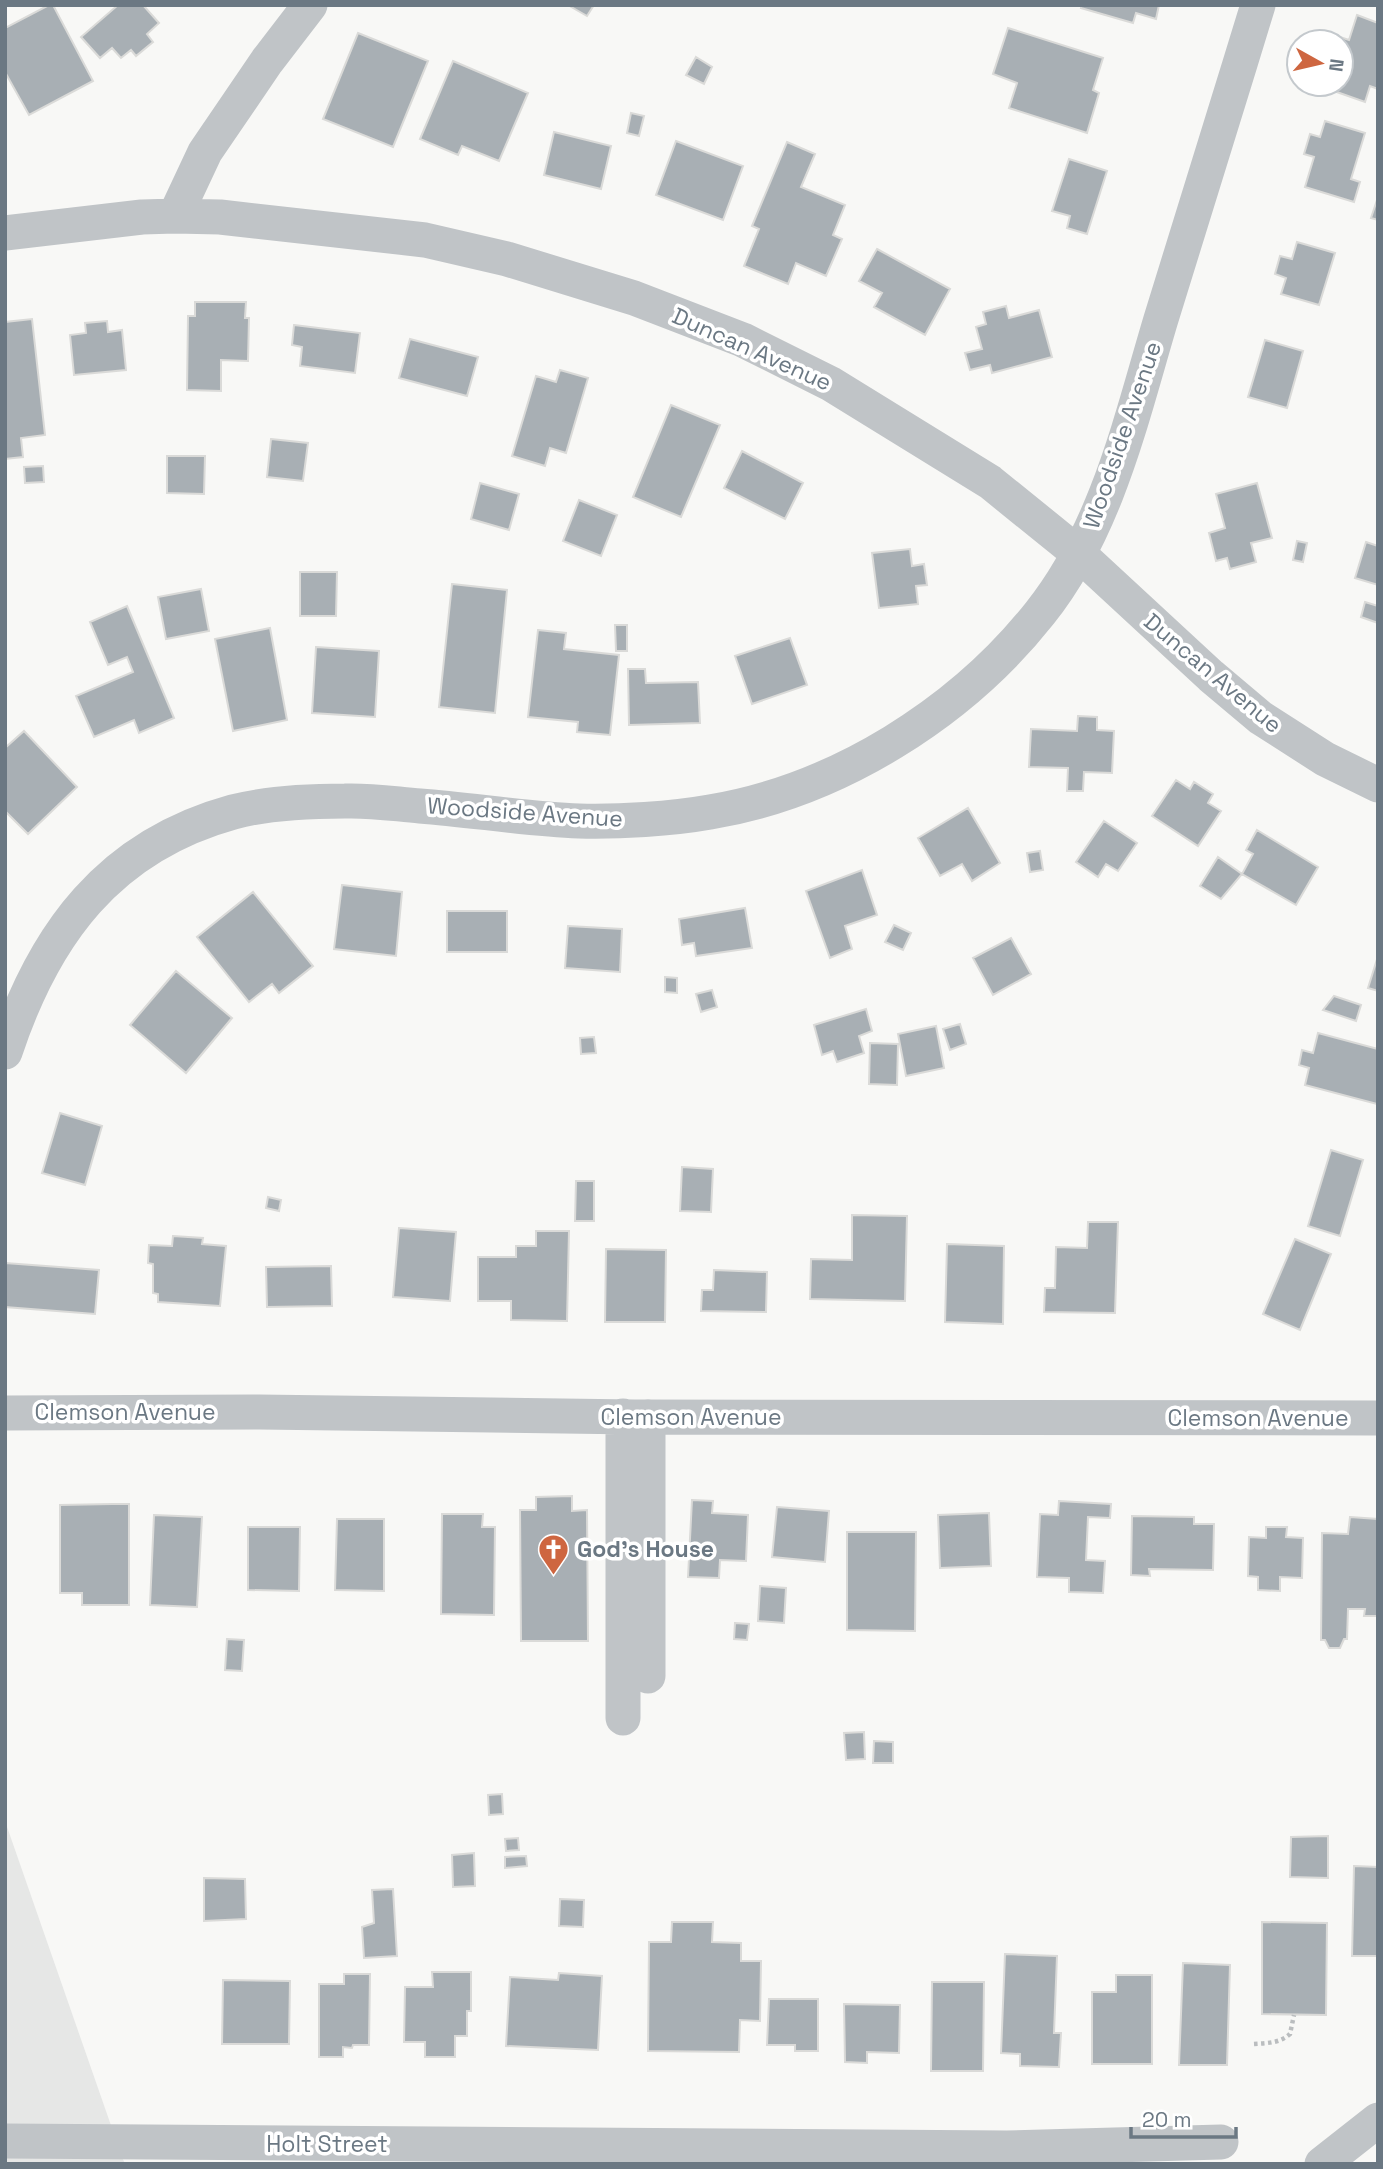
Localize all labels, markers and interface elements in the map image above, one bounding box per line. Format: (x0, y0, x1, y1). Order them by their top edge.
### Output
north arrow (1285, 28, 1355, 98)
text: N (1323, 57, 1350, 73)
street label: Duncan Avenue (668, 300, 836, 398)
street label: Woodside Avenue (1076, 337, 1168, 533)
street label: Duncan Avenue (1138, 606, 1288, 740)
street label: Woodside Avenue (426, 790, 624, 834)
street label: Clemson Avenue (34, 1397, 216, 1427)
street label: Clemson Avenue (600, 1402, 782, 1432)
street label: Clemson Avenue (1167, 1403, 1349, 1433)
church icon: God's House (537, 1532, 571, 1576)
place label: God's House (577, 1534, 714, 1564)
scale bar (1131, 2096, 1236, 2140)
text: 20 m (1142, 2106, 1192, 2133)
street label: Holt Street (266, 2129, 388, 2159)

